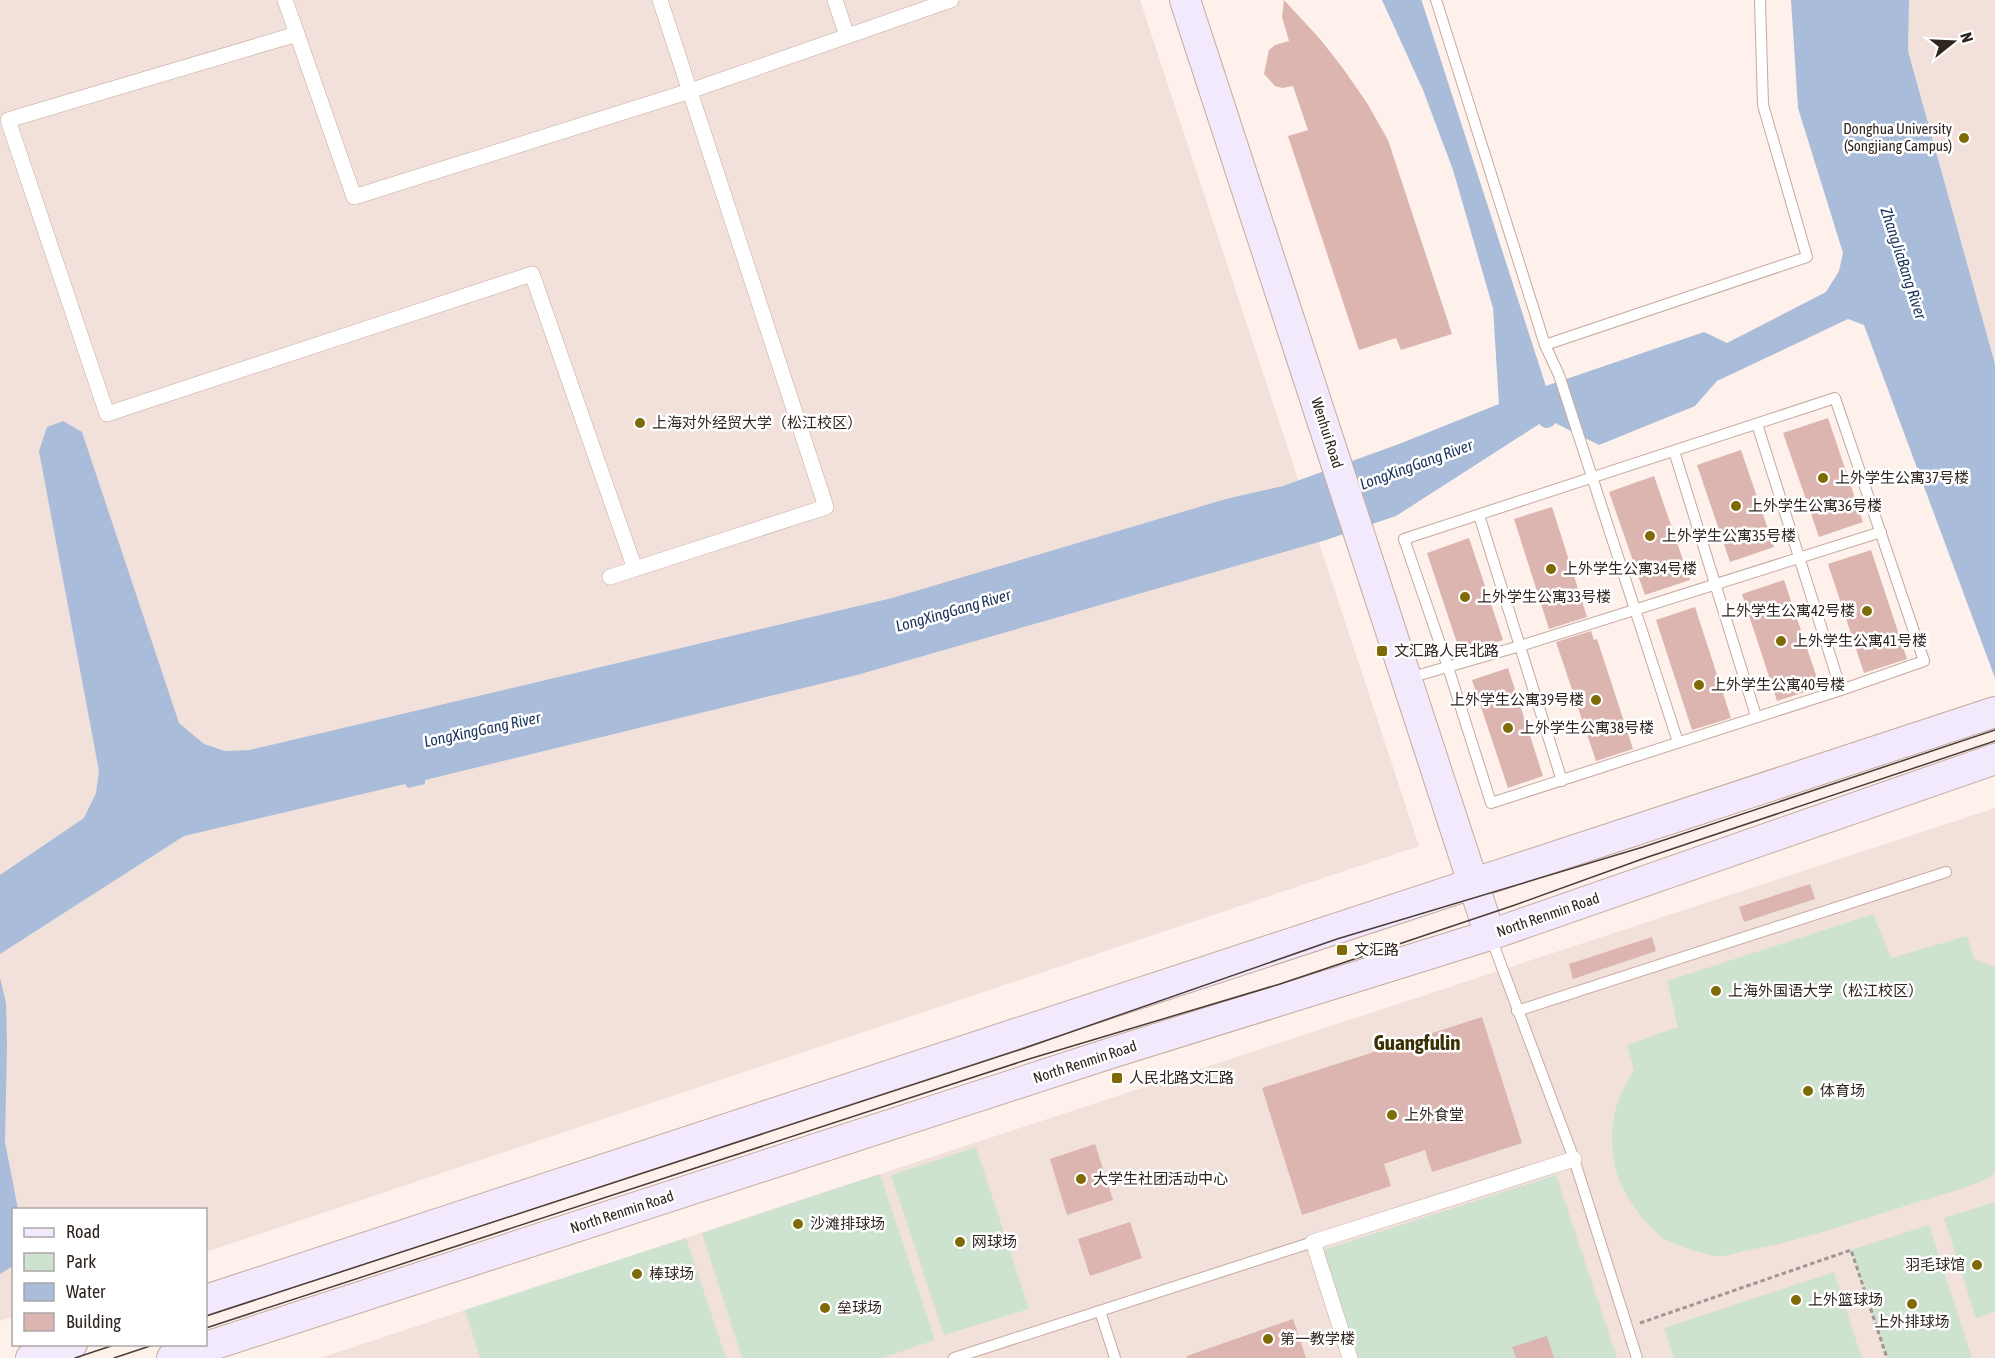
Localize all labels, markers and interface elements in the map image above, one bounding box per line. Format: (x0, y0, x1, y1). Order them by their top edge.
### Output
north arrow (1923, 12, 1983, 72)
text: N (1957, 30, 1977, 45)
place label: Donghua University (Songjiang Campus) (1843, 120, 1952, 154)
marker: Donghua University (Songjiang Campus) (1957, 131, 1971, 145)
water label: ZhangJiaBang River (1876, 205, 1931, 323)
street label: Wenhui Road (1308, 395, 1347, 470)
place label: 上海对外经贸大学（松江校区） (652, 414, 862, 431)
marker: 上海对外经贸大学（松江校区） (633, 416, 647, 430)
water label: LongXingGang River (1357, 435, 1476, 494)
place label: 上外学生公寓37号楼 (1835, 469, 1969, 486)
marker: 上外学生公寓37号楼 (1816, 471, 1830, 485)
place label: 上外学生公寓36号楼 (1748, 497, 1882, 514)
marker: 上外学生公寓36号楼 (1729, 499, 1743, 513)
place label: 上外学生公寓35号楼 (1662, 527, 1796, 544)
marker: 上外学生公寓35号楼 (1643, 529, 1657, 543)
place label: 上外学生公寓34号楼 (1563, 560, 1697, 577)
marker: 上外学生公寓34号楼 (1544, 562, 1558, 576)
water label: LongXingGang River (893, 585, 1014, 636)
place label: 上外学生公寓33号楼 (1477, 588, 1611, 605)
marker: 上外学生公寓33号楼 (1458, 590, 1472, 604)
place label: 上外学生公寓42号楼 (1721, 602, 1855, 619)
marker: 上外学生公寓42号楼 (1860, 604, 1874, 618)
place label: 上外学生公寓41号楼 (1793, 632, 1927, 649)
marker: 上外学生公寓41号楼 (1774, 634, 1788, 648)
place label: 文汇路人民北路 (1394, 642, 1499, 659)
marker: 文汇路人民北路 (1375, 644, 1389, 658)
place label: 上外学生公寓40号楼 (1711, 676, 1845, 693)
marker: 上外学生公寓40号楼 (1692, 678, 1706, 692)
place label: 上外学生公寓39号楼 (1450, 691, 1584, 708)
marker: 上外学生公寓39号楼 (1589, 693, 1603, 707)
water label: LongXingGang River (422, 708, 543, 751)
place label: 上外学生公寓38号楼 (1520, 719, 1654, 736)
marker: 上外学生公寓38号楼 (1501, 721, 1515, 735)
street label: North Renmin Road (1494, 889, 1601, 940)
place label: 文汇路 (1354, 941, 1399, 958)
marker: 文汇路 (1335, 943, 1349, 957)
place label: 上海外国语大学（松江校区） (1728, 982, 1923, 999)
marker: 上海外国语大学（松江校区） (1709, 984, 1723, 998)
district label: Guangfulin (1374, 1030, 1460, 1054)
street label: North Renmin Road (1031, 1037, 1139, 1086)
place label: 人民北路文汇路 (1129, 1069, 1234, 1086)
marker: 人民北路文汇路 (1110, 1071, 1124, 1085)
place label: 体育场 (1820, 1082, 1865, 1099)
marker: 体育场 (1801, 1084, 1815, 1098)
place label: 上外食堂 (1404, 1106, 1464, 1123)
marker: 上外食堂 (1385, 1108, 1399, 1122)
place label: 大学生社团活动中心 (1093, 1170, 1228, 1187)
marker: 大学生社团活动中心 (1074, 1172, 1088, 1186)
street label: North Renmin Road (568, 1187, 676, 1236)
legend (12, 1208, 207, 1346)
place label: 沙滩排球场 (810, 1215, 885, 1232)
marker: 沙滩排球场 (791, 1217, 805, 1231)
text: Road (66, 1221, 100, 1242)
place label: 网球场 (972, 1233, 1017, 1250)
marker: 网球场 (953, 1235, 967, 1249)
text: Park (66, 1251, 96, 1272)
place label: 羽毛球馆 (1905, 1256, 1965, 1273)
marker: 羽毛球馆 (1970, 1258, 1984, 1272)
place label: 棒球场 (649, 1265, 694, 1282)
marker: 棒球场 (630, 1267, 644, 1281)
text: Water (66, 1281, 106, 1302)
place label: 上外篮球场 (1808, 1291, 1883, 1308)
marker: 上外篮球场 (1789, 1293, 1803, 1307)
marker: 上外排球场 (1905, 1297, 1919, 1311)
place label: 垒球场 (837, 1299, 882, 1316)
marker: 垒球场 (818, 1301, 832, 1315)
text: Building (66, 1311, 121, 1332)
place label: 上外排球场 (1874, 1313, 1950, 1330)
place label: 第一教学楼 (1280, 1330, 1355, 1347)
marker: 第一教学楼 (1261, 1332, 1275, 1346)

